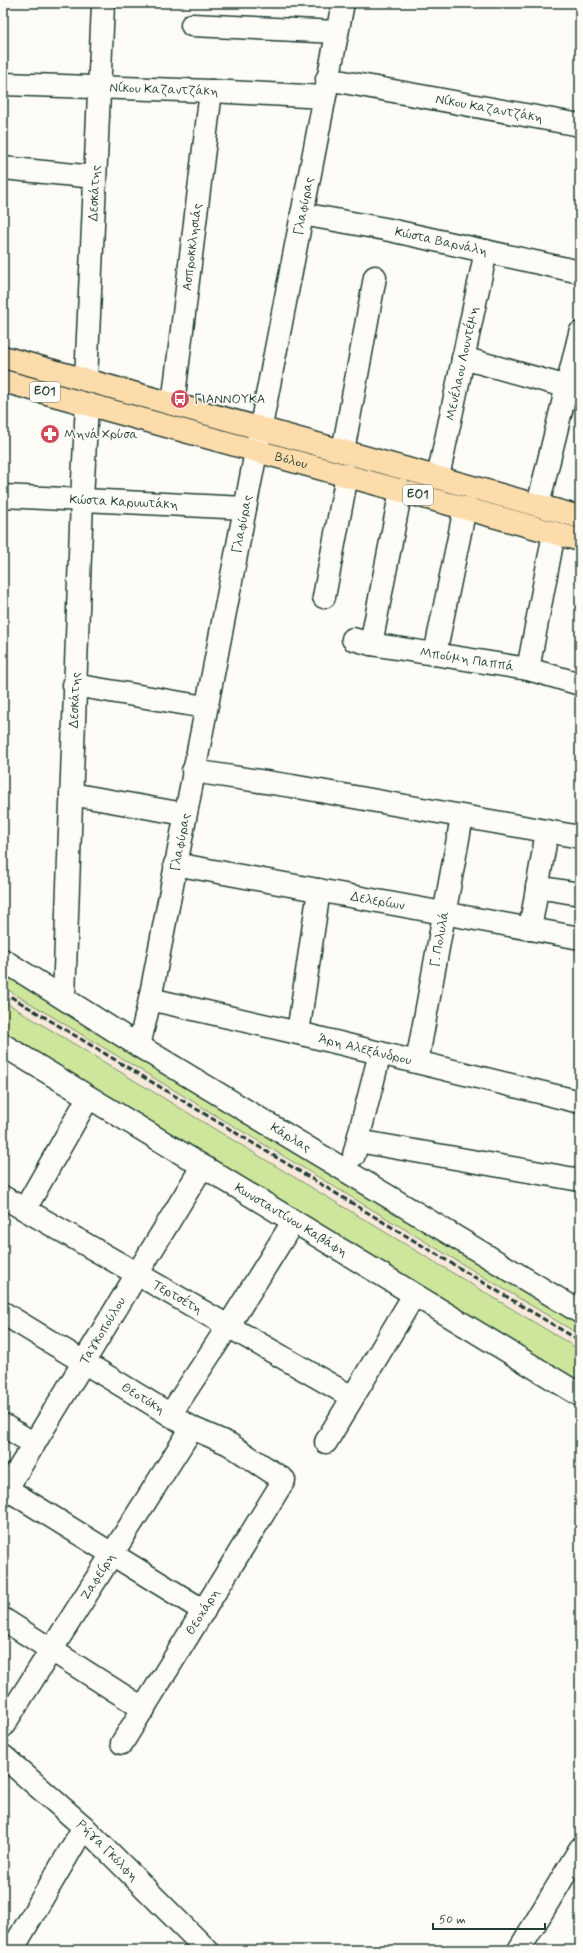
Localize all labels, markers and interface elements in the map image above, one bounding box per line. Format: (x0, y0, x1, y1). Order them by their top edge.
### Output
street label: Νίκου Καζαντζάκη (109, 79, 219, 100)
street label: Νίκου Καζαντζάκη (434, 90, 544, 127)
street label: Δεσκάτης (85, 164, 104, 222)
street label: Γλαφύρας (290, 175, 318, 237)
street label: Ασπροκκλησιάς (178, 202, 206, 292)
street label: Κώστα Βαρνάλη (393, 223, 489, 260)
street label: Μενέλαου Λουντέμη (442, 305, 483, 422)
road number: ΕΟ1 (30, 382, 60, 402)
bus stop icon: ΓΙΑΝΝΟΥΚΑ (169, 388, 191, 410)
place label: ΓΙΑΝΝΟΥΚΑ (194, 391, 265, 408)
pharmacy icon: Μηνά Χρύσα (39, 423, 61, 445)
place label: Μηνά Χρύσα (64, 426, 138, 443)
street label: Βόλου (273, 448, 310, 473)
road number: ΕΟ1 (403, 485, 433, 505)
street label: Κώστα Καρυωτάκη (69, 491, 179, 513)
street label: Γλαφύρας (228, 493, 256, 555)
street label: Μπούμη Παππά (419, 643, 515, 675)
street label: Δεσκάτης (65, 672, 84, 729)
street label: Γλαφύρας (166, 811, 194, 873)
street label: Δελερίων (349, 888, 406, 914)
street label: Γ. Πολυλά (426, 910, 453, 968)
street label: Άρη Αλεξάνδρου (317, 1030, 413, 1069)
street label: Κάρλας (267, 1119, 314, 1156)
street label: Κωνσταντίνου Καβάφη (231, 1179, 351, 1261)
street label: Τερτσέτη (149, 1276, 205, 1318)
street label: Ταγκοπούλου (76, 1294, 130, 1368)
street label: Θεοτόκη (118, 1379, 168, 1418)
street label: Ζαφείρη (76, 1550, 119, 1603)
street label: Θεοχάρη (182, 1586, 224, 1638)
street label: Ρήγα Γκόλφη (73, 1816, 142, 1885)
scale bar (433, 1905, 545, 1931)
text: 50 m (439, 1912, 466, 1928)

